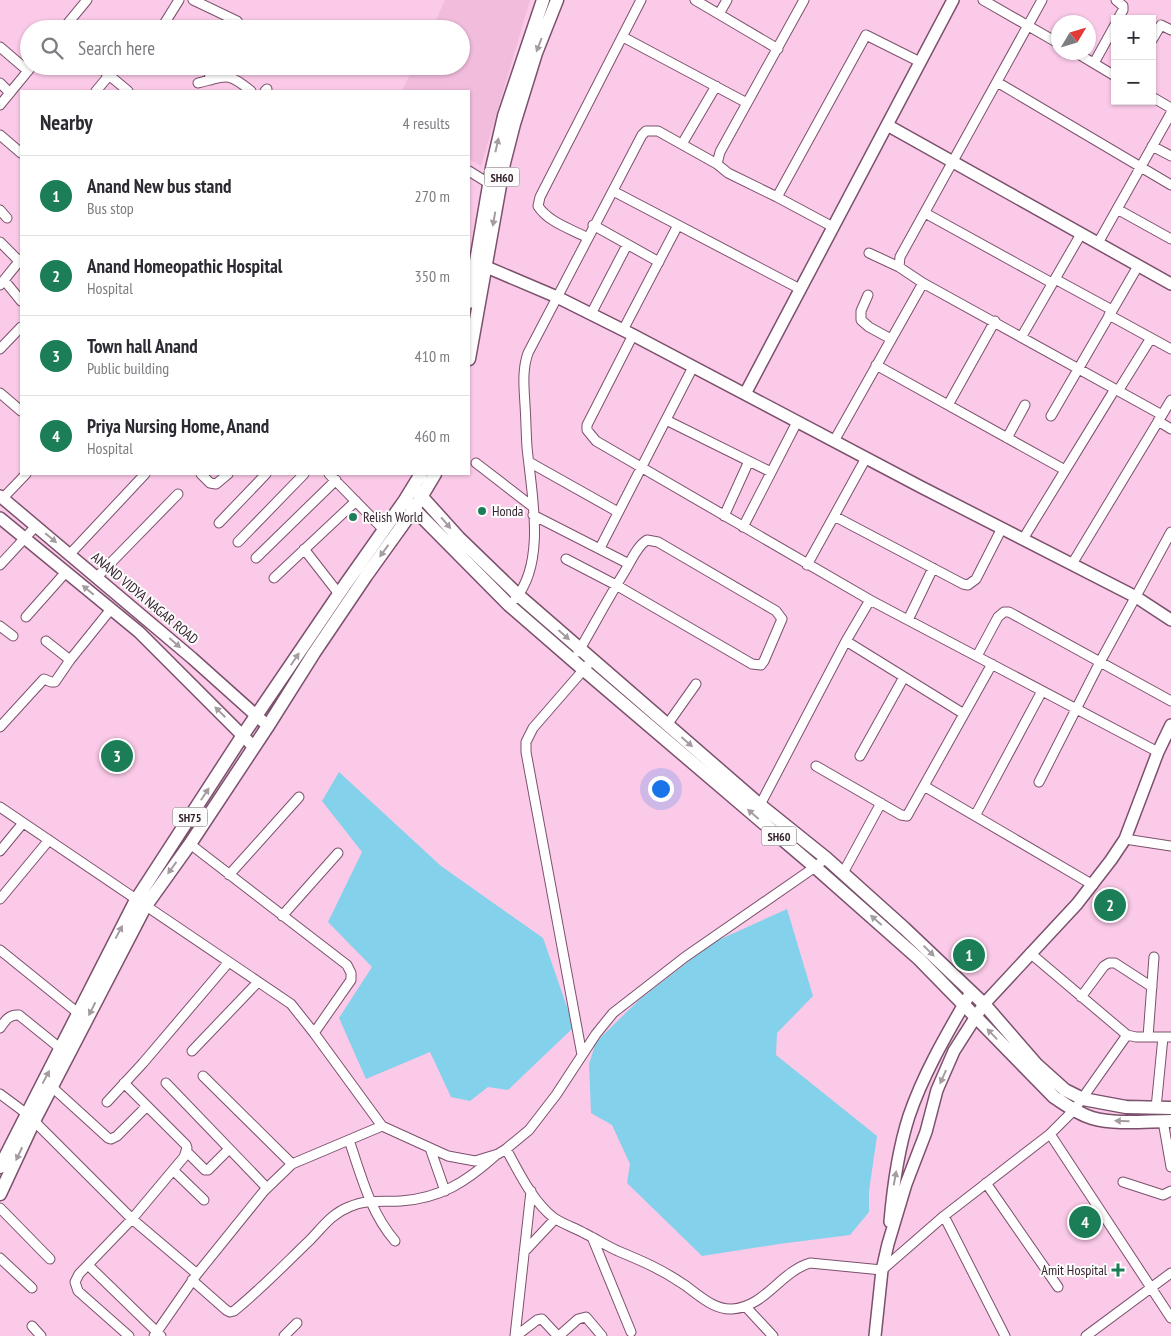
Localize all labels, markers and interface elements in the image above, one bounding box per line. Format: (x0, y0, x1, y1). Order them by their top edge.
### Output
north arrow (1051, 15, 1096, 60)
map controls (1111, 15, 1156, 105)
button: + (1111, 15, 1156, 60)
search box (20, 20, 470, 75)
icon: search (38, 34, 66, 62)
text: Search here (78, 36, 155, 60)
one-way arrow (535, 38, 543, 53)
button: − (1111, 60, 1156, 105)
text: Nearby (40, 109, 93, 136)
text: 4 results (403, 113, 450, 133)
one-way arrow (493, 137, 501, 153)
road number: SH60 (484, 168, 520, 186)
text: Anand New bus stand (87, 174, 231, 198)
text: 1 (52, 186, 60, 206)
text: 270 m (415, 186, 450, 206)
text: Bus stop (87, 198, 134, 218)
one-way arrow (490, 212, 498, 228)
text: Anand Homeopathic Hospital (87, 254, 282, 278)
text: 2 (52, 266, 60, 286)
text: 350 m (415, 266, 450, 286)
text: Hospital (87, 278, 133, 298)
text: Town hall Anand (87, 334, 198, 358)
text: 3 (52, 346, 60, 366)
text: 410 m (415, 346, 450, 366)
text: Public building (87, 358, 169, 378)
text: Priya Nursing Home, Anand (87, 414, 269, 438)
text: 4 (52, 426, 60, 446)
text: 460 m (415, 426, 450, 446)
text: Hospital (87, 438, 133, 458)
place label: Honda (492, 502, 523, 520)
marker: Honda (476, 505, 488, 517)
place label: Relish World (363, 508, 423, 526)
marker: Relish World (347, 511, 359, 523)
one-way arrow (441, 517, 452, 530)
one-way arrow (44, 533, 57, 544)
one-way arrow (379, 544, 389, 557)
street label: ANAND VIDYA NAGAR ROAD (88, 548, 202, 648)
one-way arrow (82, 585, 95, 596)
one-way arrow (557, 630, 570, 641)
one-way arrow (169, 637, 181, 648)
one-way arrow (290, 652, 300, 666)
one-way arrow (214, 706, 226, 718)
one-way arrow (680, 736, 693, 747)
pin: 3 (101, 737, 133, 775)
your location (648, 776, 674, 802)
one-way arrow (200, 787, 210, 801)
road number: SH75 (172, 808, 208, 826)
one-way arrow (747, 808, 760, 819)
road number: SH60 (762, 826, 796, 846)
one-way arrow (167, 861, 178, 874)
pin: 2 (1094, 886, 1126, 924)
one-way arrow (869, 915, 882, 926)
one-way arrow (115, 925, 123, 939)
pin: 1 (953, 936, 985, 974)
one-way arrow (922, 945, 934, 957)
one-way arrow (88, 1002, 96, 1016)
one-way arrow (986, 1028, 998, 1040)
one-way arrow (42, 1069, 50, 1084)
one-way arrow (939, 1070, 947, 1084)
one-way arrow (1114, 1117, 1130, 1125)
one-way arrow (14, 1147, 22, 1161)
one-way arrow (891, 1170, 899, 1186)
pin: 4 (1069, 1203, 1101, 1241)
place label: Amit Hospital (1041, 1261, 1108, 1279)
marker: Amit Hospital (1111, 1263, 1125, 1277)

